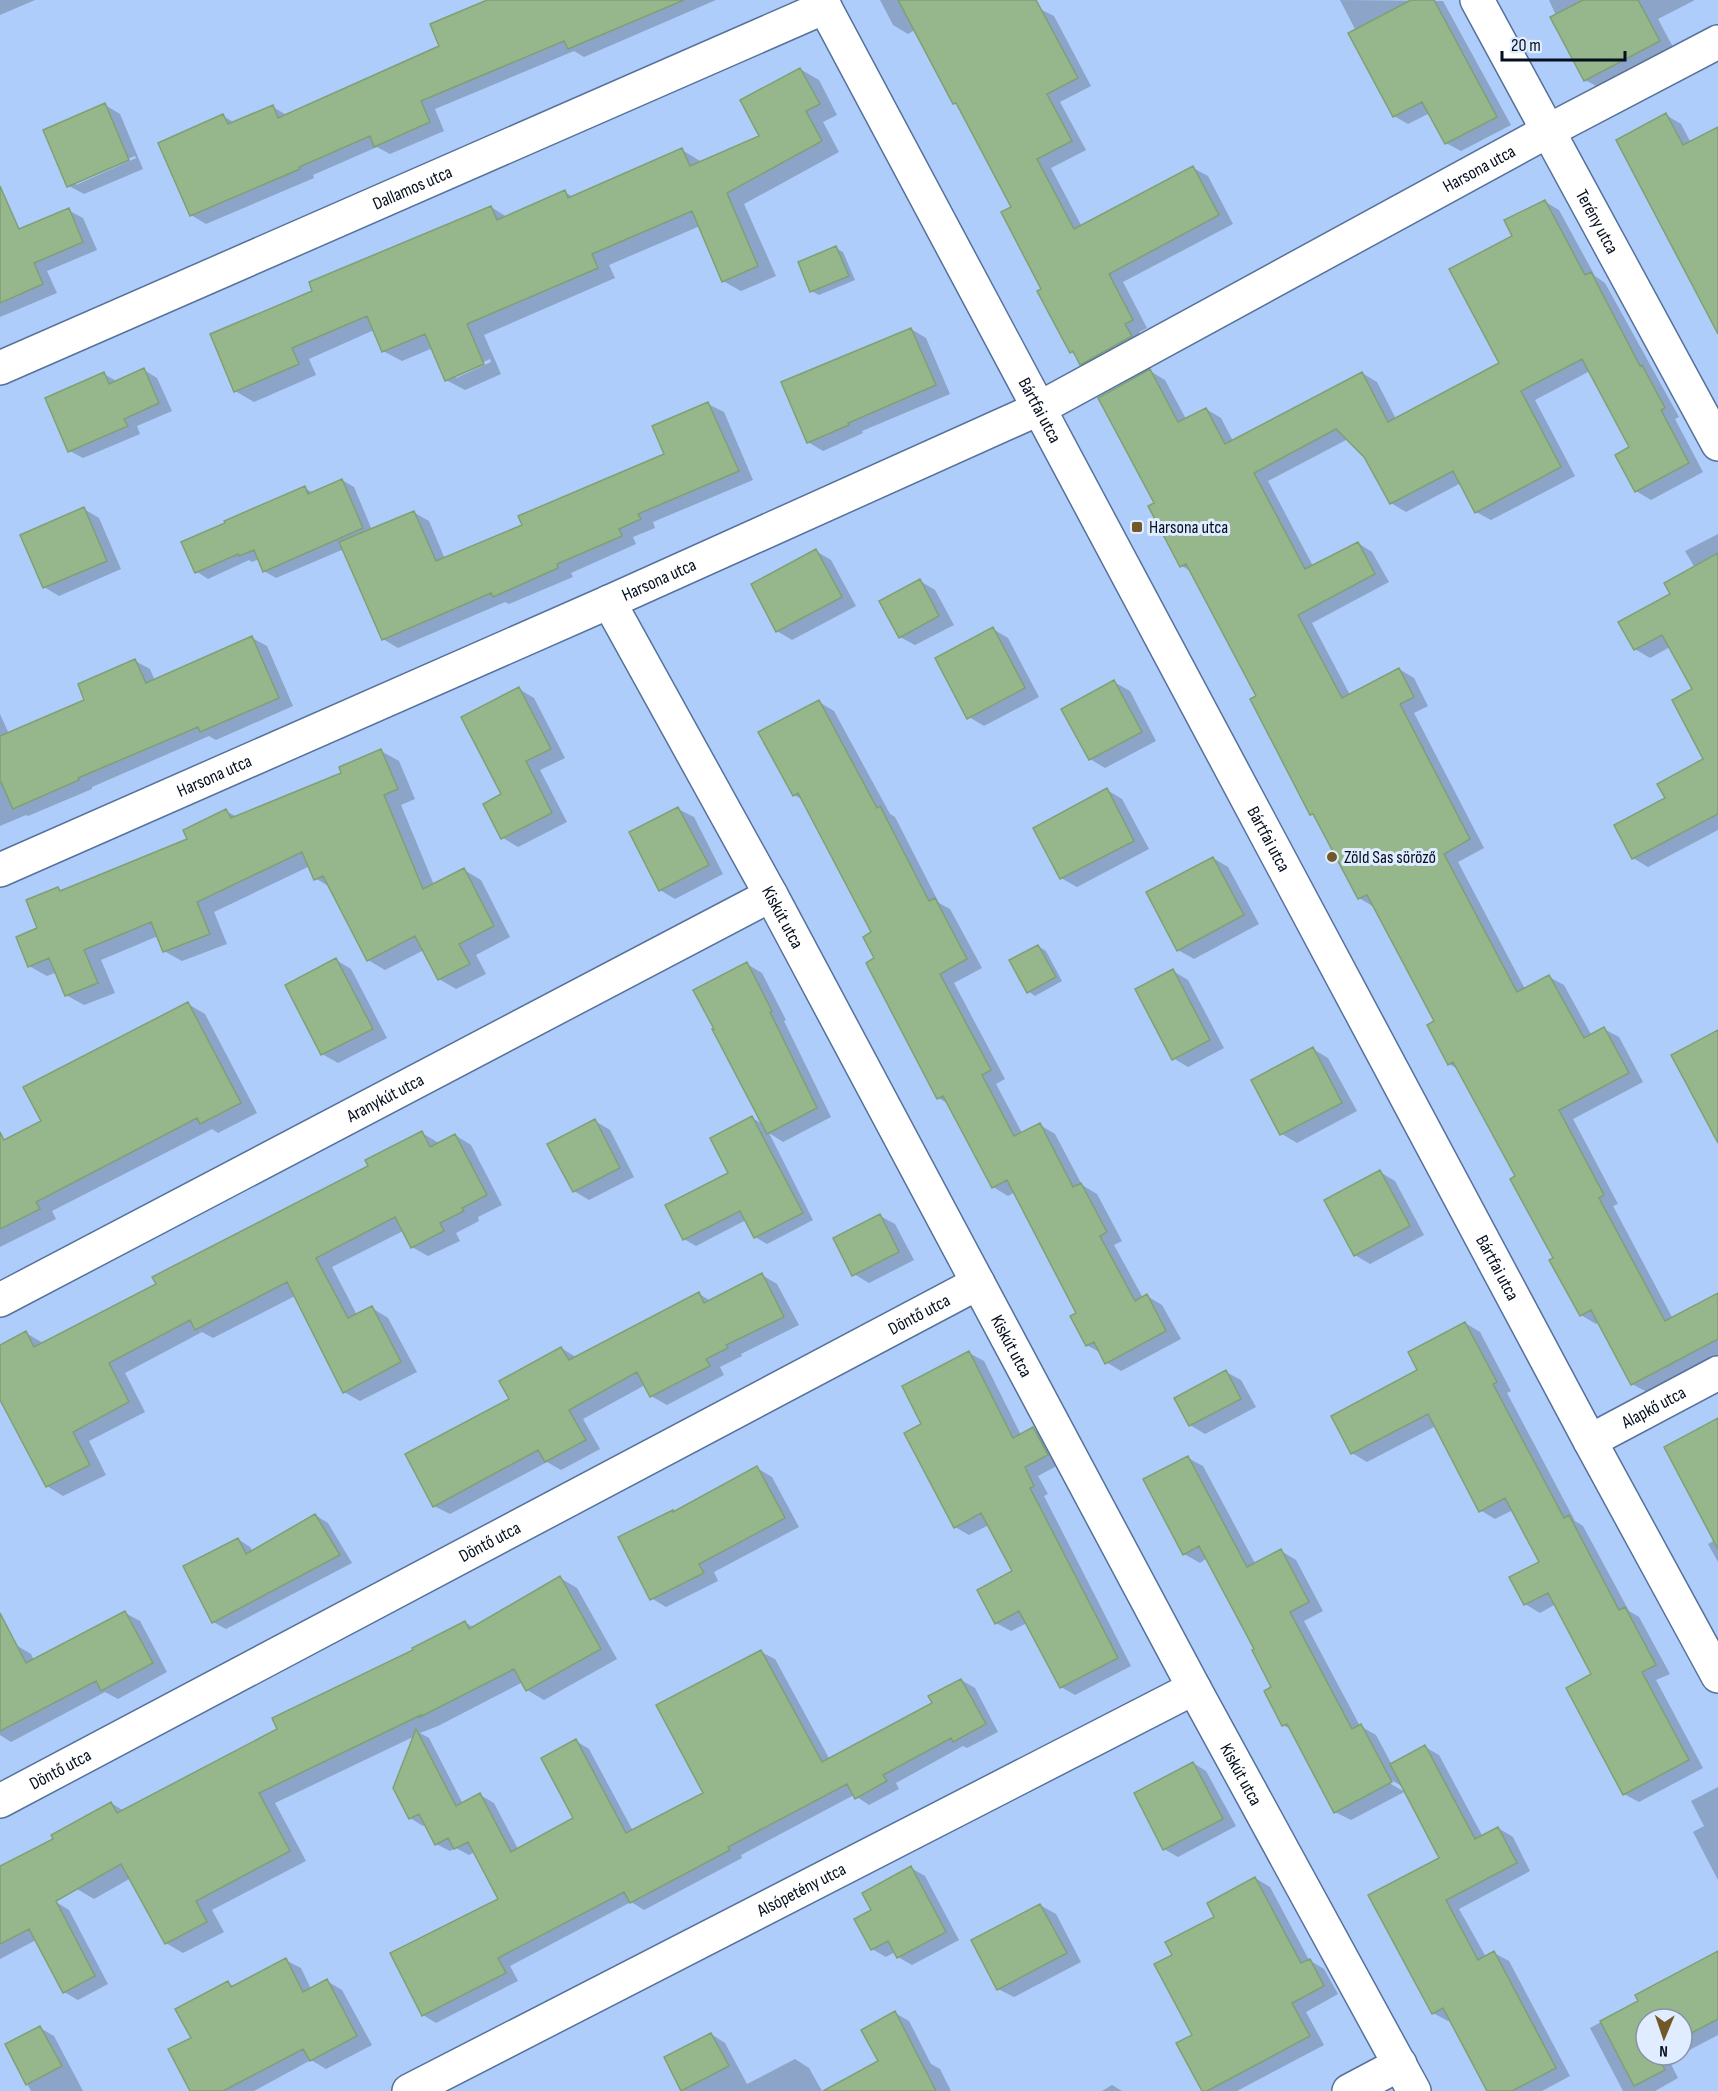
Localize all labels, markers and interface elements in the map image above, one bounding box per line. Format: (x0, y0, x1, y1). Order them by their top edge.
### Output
scale bar (1502, 24, 1625, 62)
text: 20 m (1511, 35, 1541, 56)
street label: Harsona utca (1439, 140, 1519, 197)
street label: Dallamos utca (369, 161, 455, 214)
street label: Terény utca (1571, 186, 1623, 257)
street label: Bártfai utca (1014, 374, 1066, 447)
place label: Harsona utca (1149, 517, 1228, 538)
marker: Harsona utca (1130, 520, 1144, 534)
street label: Harsona utca (618, 554, 699, 605)
street label: Harsona utca (174, 750, 255, 801)
street label: Bártfai utca (1243, 803, 1295, 875)
place label: Zöld Sas söröző (1344, 847, 1436, 868)
marker: Zöld Sas söröző (1325, 850, 1339, 864)
street label: Kiskút utca (758, 882, 808, 952)
street label: Aranykút utca (342, 1069, 427, 1127)
street label: Bártfai utca (1472, 1232, 1524, 1304)
street label: Döntő utca (885, 1289, 953, 1339)
street label: Kiskút utca (986, 1311, 1037, 1381)
street label: Alapkő utca (1617, 1382, 1689, 1433)
street label: Döntő utca (455, 1517, 524, 1567)
street label: Kiskút utca (1216, 1740, 1267, 1809)
street label: Döntő utca (26, 1744, 95, 1794)
street label: Alsópetény utca (753, 1858, 849, 1921)
north arrow (1634, 2007, 1694, 2067)
text: N (1659, 2041, 1668, 2060)

